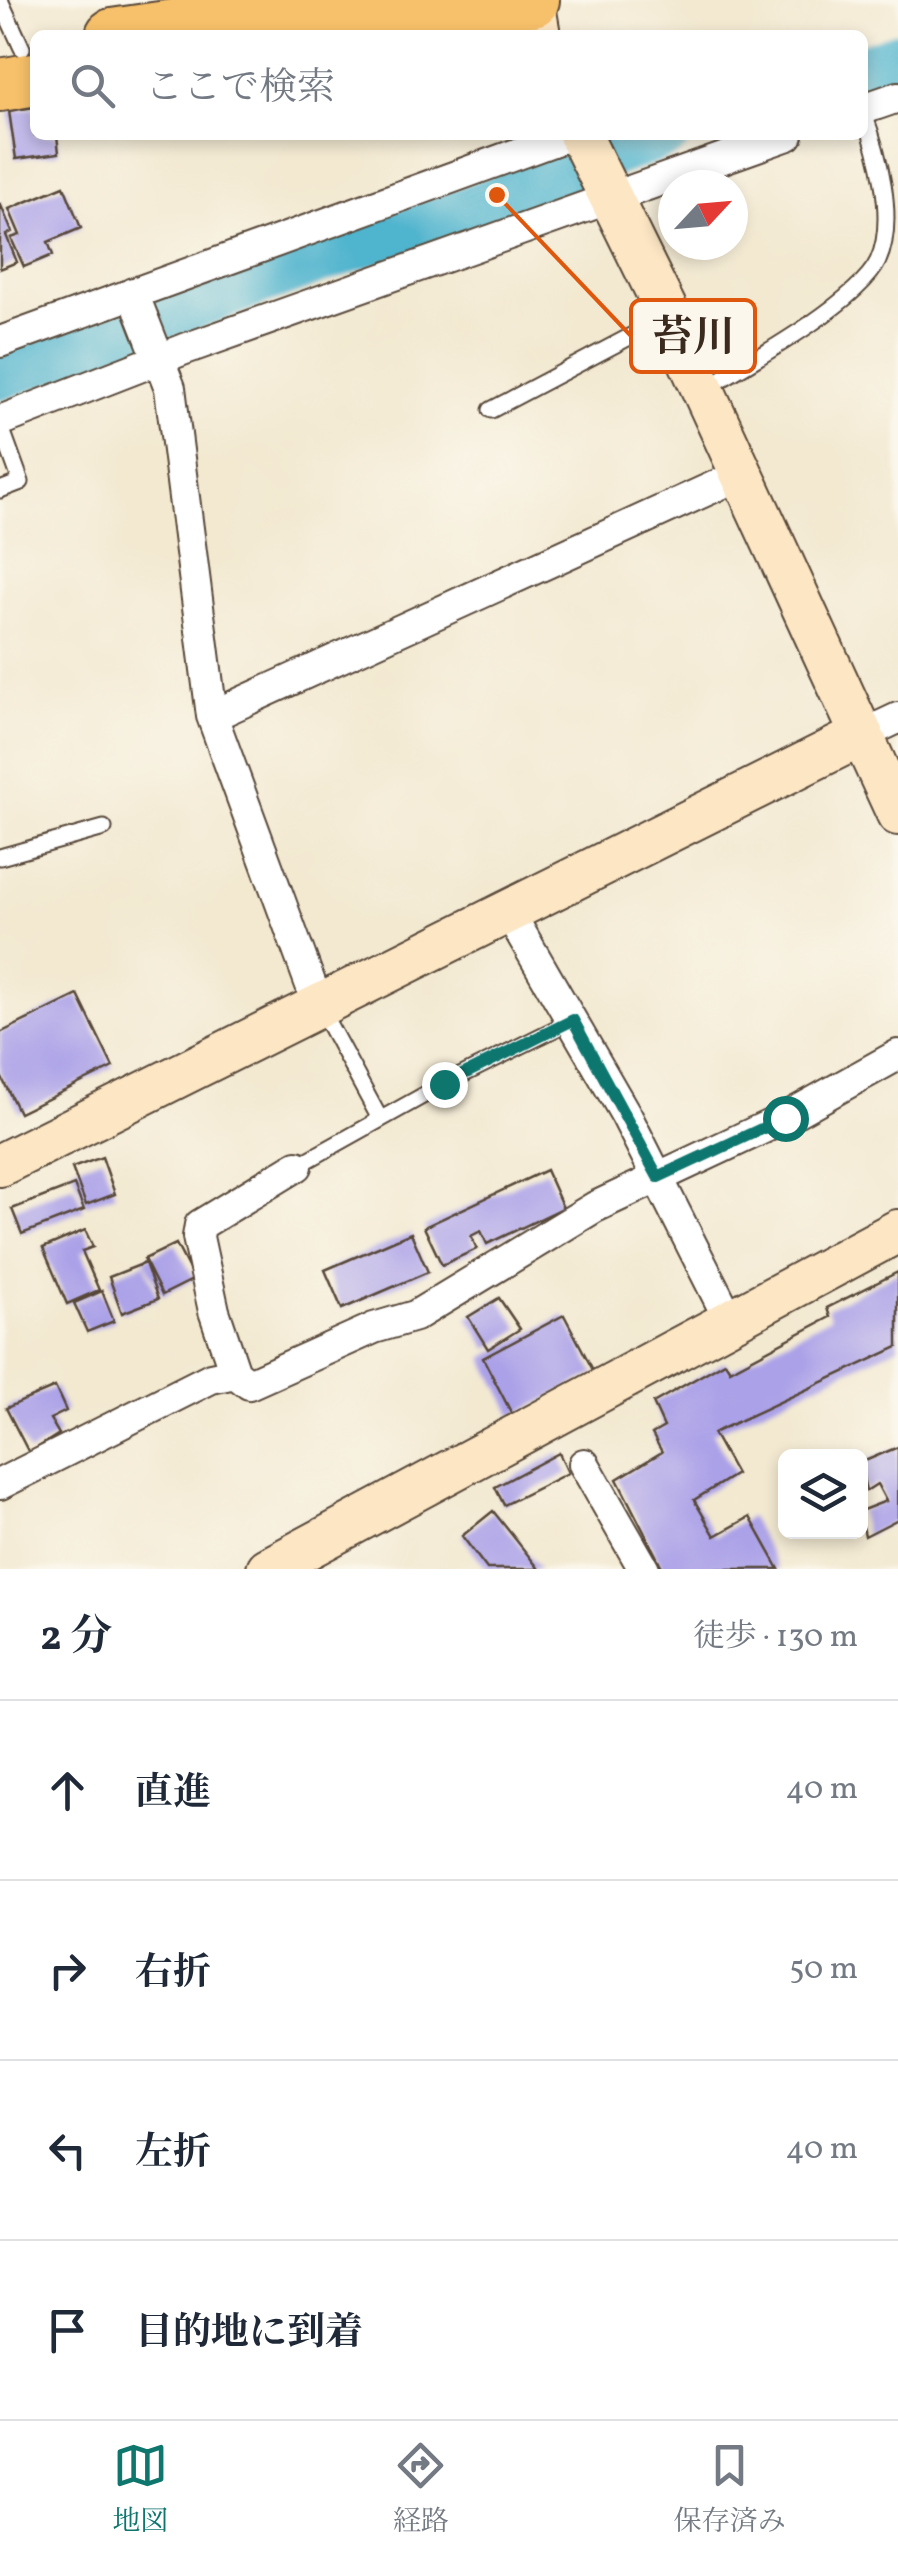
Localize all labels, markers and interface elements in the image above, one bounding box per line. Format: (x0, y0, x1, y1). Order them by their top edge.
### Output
search box (30, 30, 868, 140)
icon: search (65, 58, 120, 113)
text: ここで検索 (145, 63, 335, 116)
north arrow (658, 170, 748, 260)
callout: 苔川 (631, 300, 755, 372)
text: 苔川 (651, 310, 735, 369)
route end (422, 1062, 468, 1108)
route start (763, 1096, 809, 1142)
map controls (778, 1449, 868, 1539)
button: layers (778, 1449, 868, 1539)
text: 2 分 (40, 1609, 112, 1668)
text: 徒歩 · 130 m (693, 1616, 858, 1660)
icon: ahead (40, 1763, 95, 1818)
text: 直進 (135, 1768, 211, 1821)
text: 40 m (786, 1768, 858, 1812)
icon: right (40, 1943, 95, 1998)
text: 右折 (135, 1948, 211, 2001)
text: 50 m (789, 1948, 858, 1992)
icon: left (40, 2123, 95, 2178)
text: 左折 (135, 2128, 211, 2181)
text: 40 m (786, 2128, 858, 2172)
icon: arrive (40, 2303, 95, 2358)
text: 目的地に到着 (135, 2308, 363, 2361)
tab: 地図 (112, 2438, 168, 2542)
tab: 経路 (393, 2438, 449, 2542)
tab: 保存済み (674, 2438, 786, 2542)

